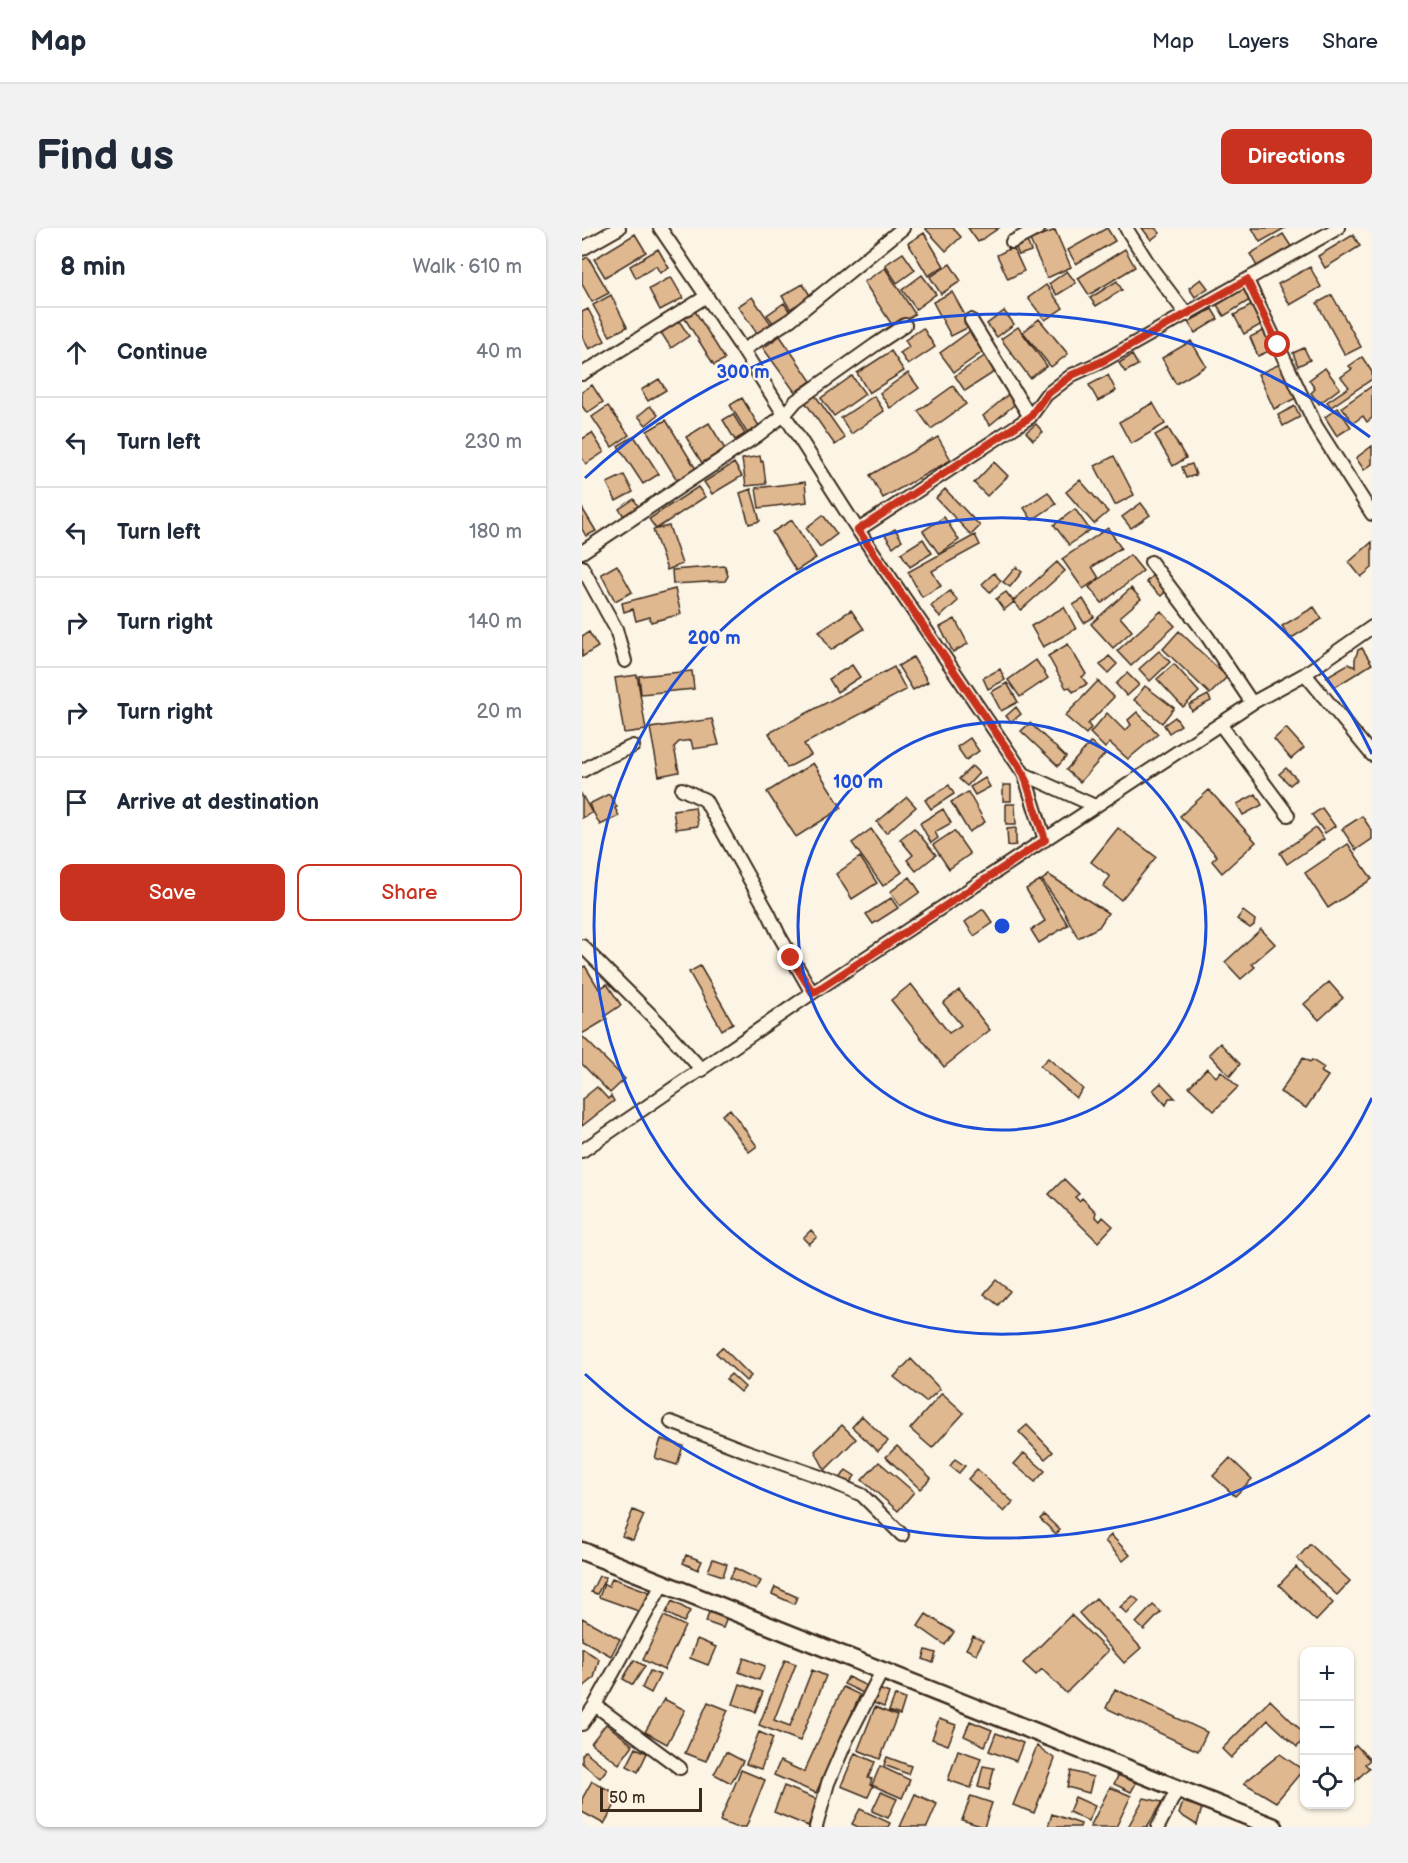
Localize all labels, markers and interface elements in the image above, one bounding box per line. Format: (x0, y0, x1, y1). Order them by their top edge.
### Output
text: Map (30, 25, 86, 58)
text: Map (1152, 29, 1194, 54)
text: Layers (1227, 29, 1289, 54)
text: Share (1322, 29, 1378, 54)
button: Directions (1221, 129, 1372, 184)
text: Find us (36, 131, 174, 182)
text: 8 min (60, 252, 126, 283)
text: Walk · 610 m (413, 255, 522, 279)
route start (1264, 331, 1290, 357)
icon: ahead (60, 336, 93, 369)
text: Continue (117, 339, 207, 366)
text: 40 m (476, 340, 522, 364)
text: 300 m (716, 362, 770, 383)
icon: left (60, 426, 93, 459)
text: Turn left (117, 429, 201, 456)
text: 230 m (465, 430, 522, 454)
icon: left (60, 516, 93, 549)
text: Turn left (117, 519, 201, 546)
text: 180 m (469, 520, 522, 544)
icon: right (60, 606, 93, 639)
text: Turn right (117, 609, 213, 636)
text: 140 m (468, 610, 522, 634)
text: 200 m (687, 628, 741, 649)
icon: right (60, 696, 93, 729)
text: Turn right (117, 699, 213, 726)
text: 20 m (477, 700, 522, 724)
text: 100 m (833, 772, 883, 793)
icon: arrive (60, 786, 93, 819)
text: Arrive at destination (117, 789, 319, 816)
button: Save (60, 864, 285, 921)
button: Share (297, 864, 522, 921)
centre of rings (992, 916, 1012, 936)
route end (777, 944, 803, 970)
map controls (1300, 1647, 1354, 1809)
button: + (1300, 1647, 1354, 1701)
button: − (1300, 1701, 1354, 1755)
button: locate (1300, 1755, 1354, 1809)
scale bar (600, 1785, 702, 1812)
text: 50 m (609, 1789, 645, 1808)

